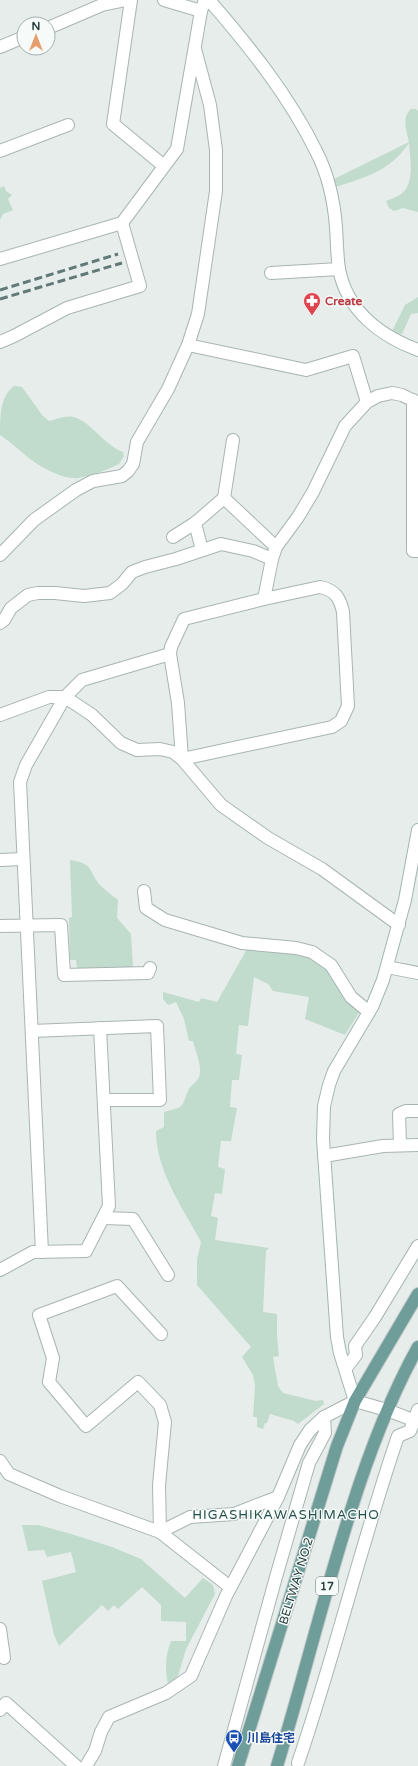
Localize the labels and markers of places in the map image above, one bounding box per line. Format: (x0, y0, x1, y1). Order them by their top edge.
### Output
pharmacy icon: Create (302, 291, 322, 316)
place label: Create (325, 294, 363, 308)
bus stop icon: 川島住宅 (224, 1728, 244, 1753)
place label: 川島住宅 (247, 1731, 295, 1745)

